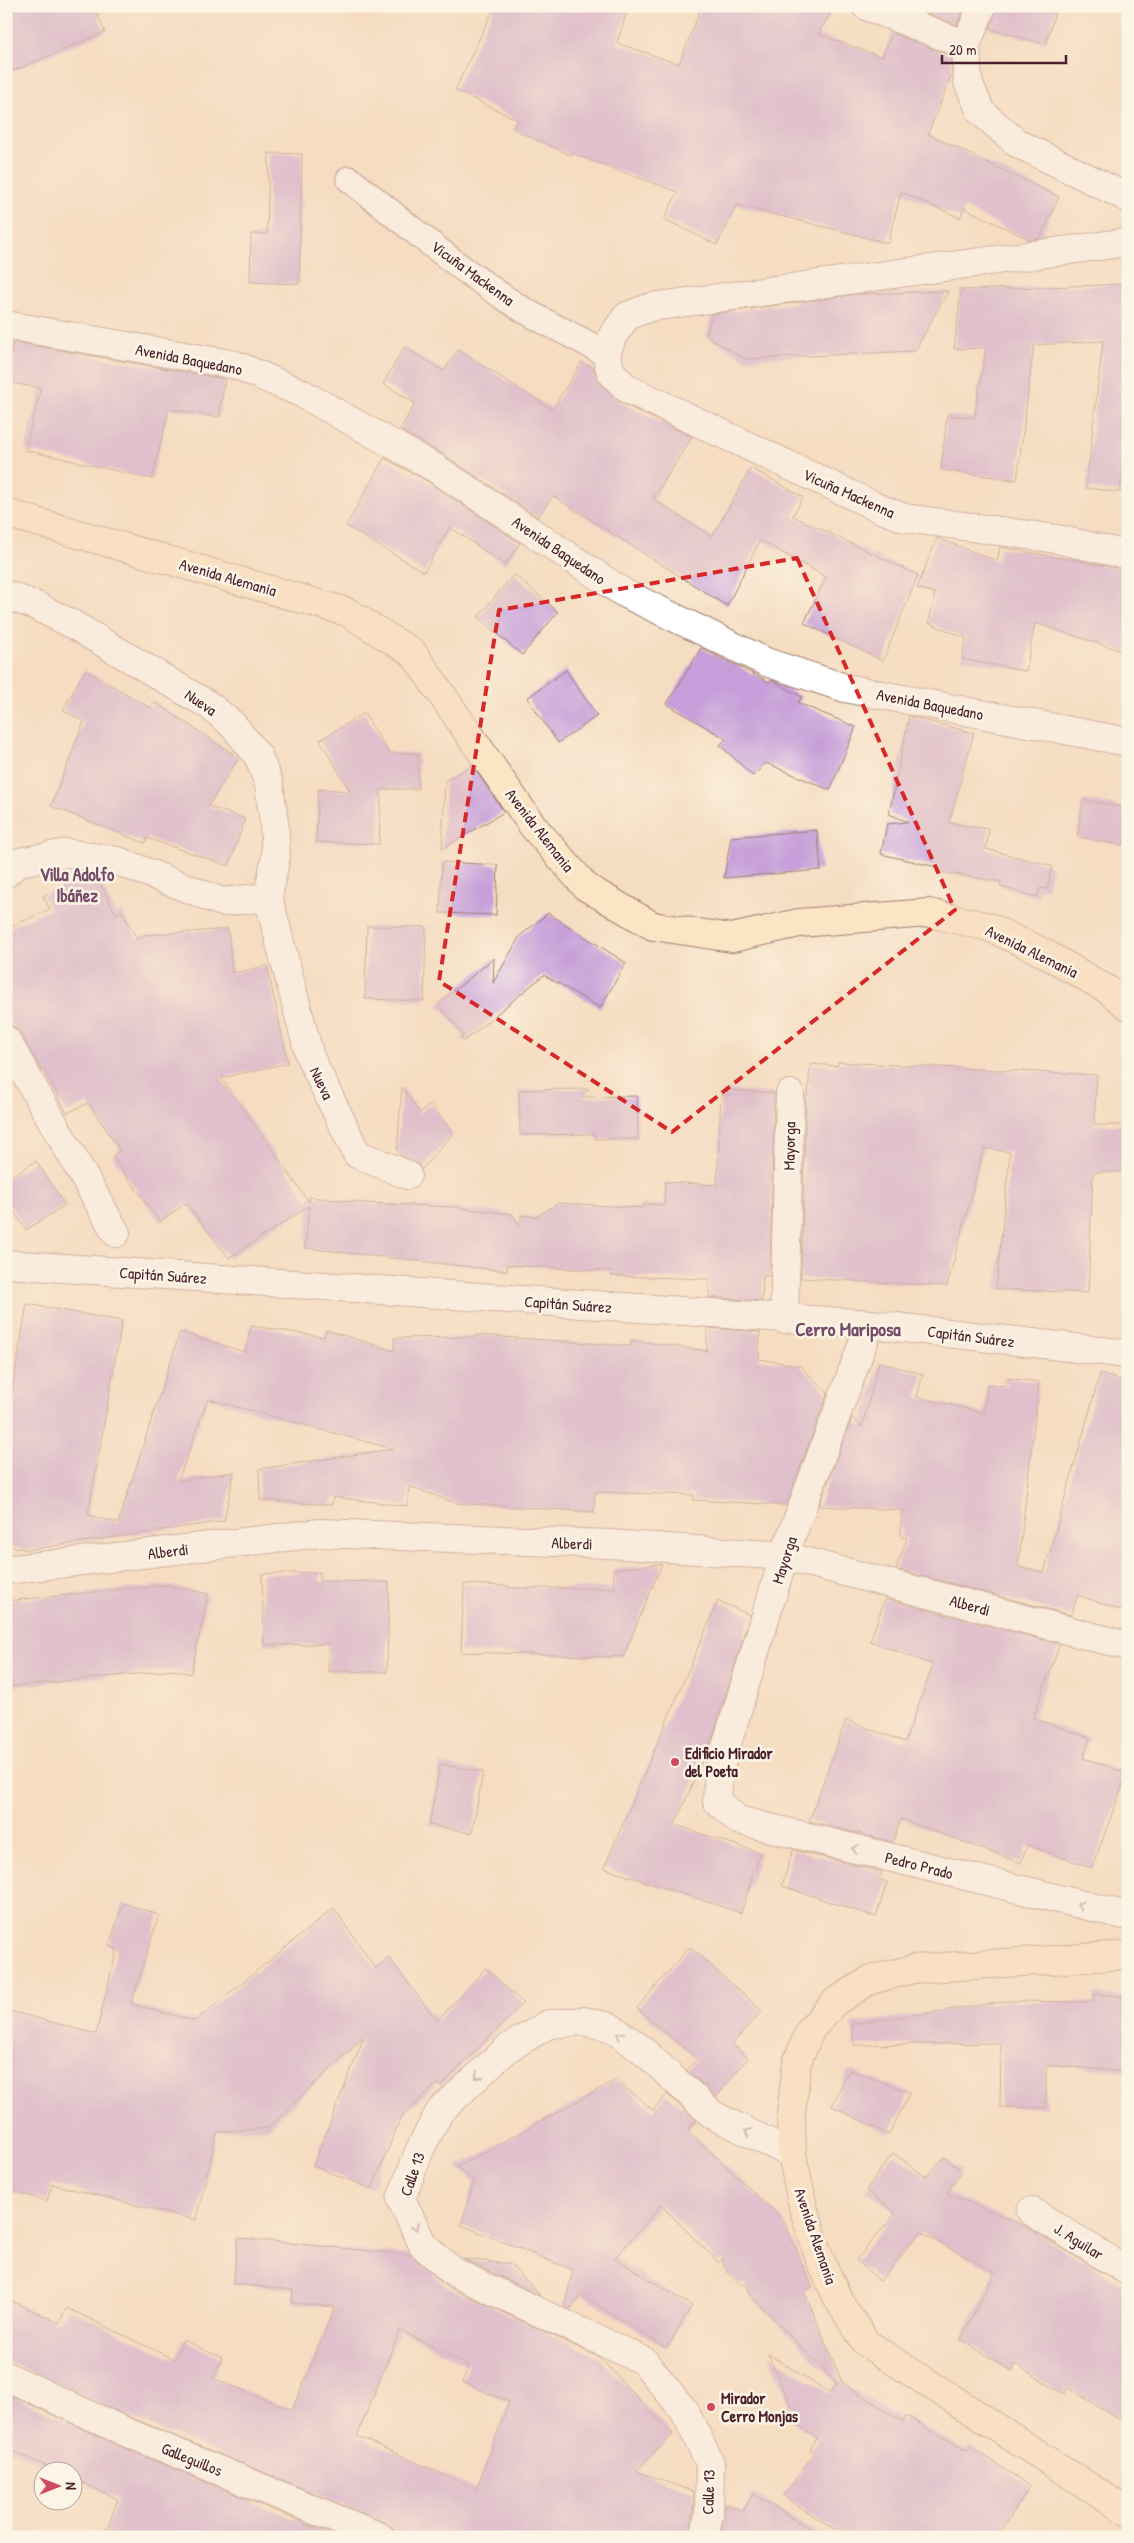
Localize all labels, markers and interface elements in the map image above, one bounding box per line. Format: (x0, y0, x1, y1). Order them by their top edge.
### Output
scale bar (942, 32, 1065, 64)
text: 20 m (949, 39, 976, 60)
street label: Vicuña Mackenna (427, 235, 519, 311)
street label: Avenida Baquedano (134, 338, 245, 380)
street label: Vicuña Mackenna (800, 463, 898, 523)
street label: Avenida Baquedano (508, 511, 611, 590)
street label: Avenida Alemania (177, 553, 279, 601)
street label: Nueva (181, 683, 221, 721)
street label: Avenida Baquedano (875, 683, 986, 725)
street label: Avenida Alemania (500, 784, 580, 876)
district label: Villa Adolfo Ibáñez (40, 862, 115, 908)
street label: Avenida Alemania (982, 919, 1082, 983)
street label: Nueva (305, 1063, 339, 1103)
street label: Mayorga (778, 1122, 800, 1170)
street label: Capitán Suárez (119, 1261, 208, 1289)
street label: Capitán Suárez (524, 1290, 613, 1318)
district label: Cerro Mariposa (795, 1316, 901, 1343)
street label: Capitán Suárez (926, 1320, 1016, 1352)
street label: Alberdi (551, 1531, 593, 1555)
street label: Mayorga (766, 1534, 802, 1586)
street label: Alberdi (146, 1538, 190, 1564)
street label: Alberdi (947, 1589, 993, 1621)
place label: Edificio Mirador del Poeta (685, 1742, 773, 1782)
marker: Edificio Mirador del Poeta (669, 1756, 681, 1768)
one-way arrow (850, 1844, 859, 1855)
street label: Pedro Prado (883, 1846, 956, 1884)
one-way arrow (1076, 1900, 1085, 1911)
one-way arrow (616, 2032, 626, 2041)
one-way arrow (475, 2070, 484, 2079)
one-way arrow (744, 2128, 753, 2138)
street label: Calle 13 (394, 2149, 430, 2199)
street label: Avenida Alemania (789, 2185, 843, 2287)
street label: J. Aguilar (1050, 2217, 1108, 2265)
one-way arrow (408, 2222, 418, 2231)
place label: Mirador Cerro Monjas (721, 2387, 799, 2427)
marker: Mirador Cerro Monjas (705, 2401, 717, 2413)
street label: Galleguillos (158, 2437, 226, 2481)
north arrow (32, 2460, 82, 2510)
street label: Calle 13 (696, 2469, 720, 2515)
text: N (62, 2482, 81, 2490)

